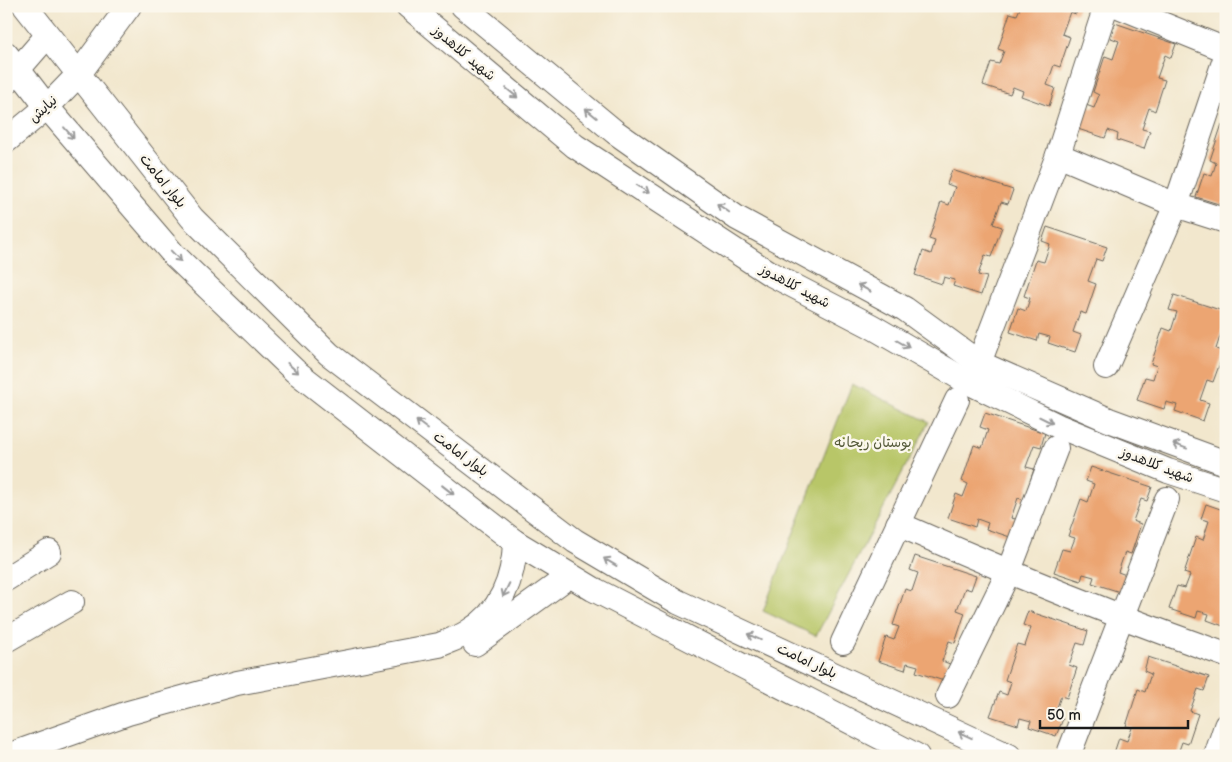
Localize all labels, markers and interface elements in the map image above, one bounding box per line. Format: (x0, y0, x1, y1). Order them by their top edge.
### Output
street label: شهید کلاهدوز (428, 21, 499, 84)
one-way arrow (506, 88, 519, 99)
street label: نیایش (25, 92, 61, 126)
one-way arrow (585, 107, 598, 118)
one-way arrow (64, 126, 75, 139)
street label: بلوار امامت (136, 151, 190, 211)
one-way arrow (636, 184, 650, 194)
one-way arrow (716, 203, 730, 213)
one-way arrow (170, 250, 182, 262)
street label: شهید کلاهدوز (756, 260, 833, 312)
one-way arrow (857, 283, 872, 292)
one-way arrow (895, 340, 909, 350)
one-way arrow (286, 362, 299, 373)
one-way arrow (1038, 416, 1053, 426)
one-way arrow (415, 420, 429, 430)
street label: بلوار امامت (430, 428, 492, 480)
park label: بوستان ریحانه (834, 434, 912, 451)
one-way arrow (1173, 441, 1188, 450)
street label: شهید کلاهدوز (1117, 443, 1196, 487)
one-way arrow (441, 485, 454, 496)
one-way arrow (604, 556, 618, 566)
one-way arrow (500, 582, 510, 597)
one-way arrow (747, 632, 762, 641)
street label: بلوار امامت (774, 640, 840, 682)
scale bar (1040, 697, 1187, 729)
text: 50 m (1047, 706, 1081, 725)
one-way arrow (957, 730, 972, 740)

